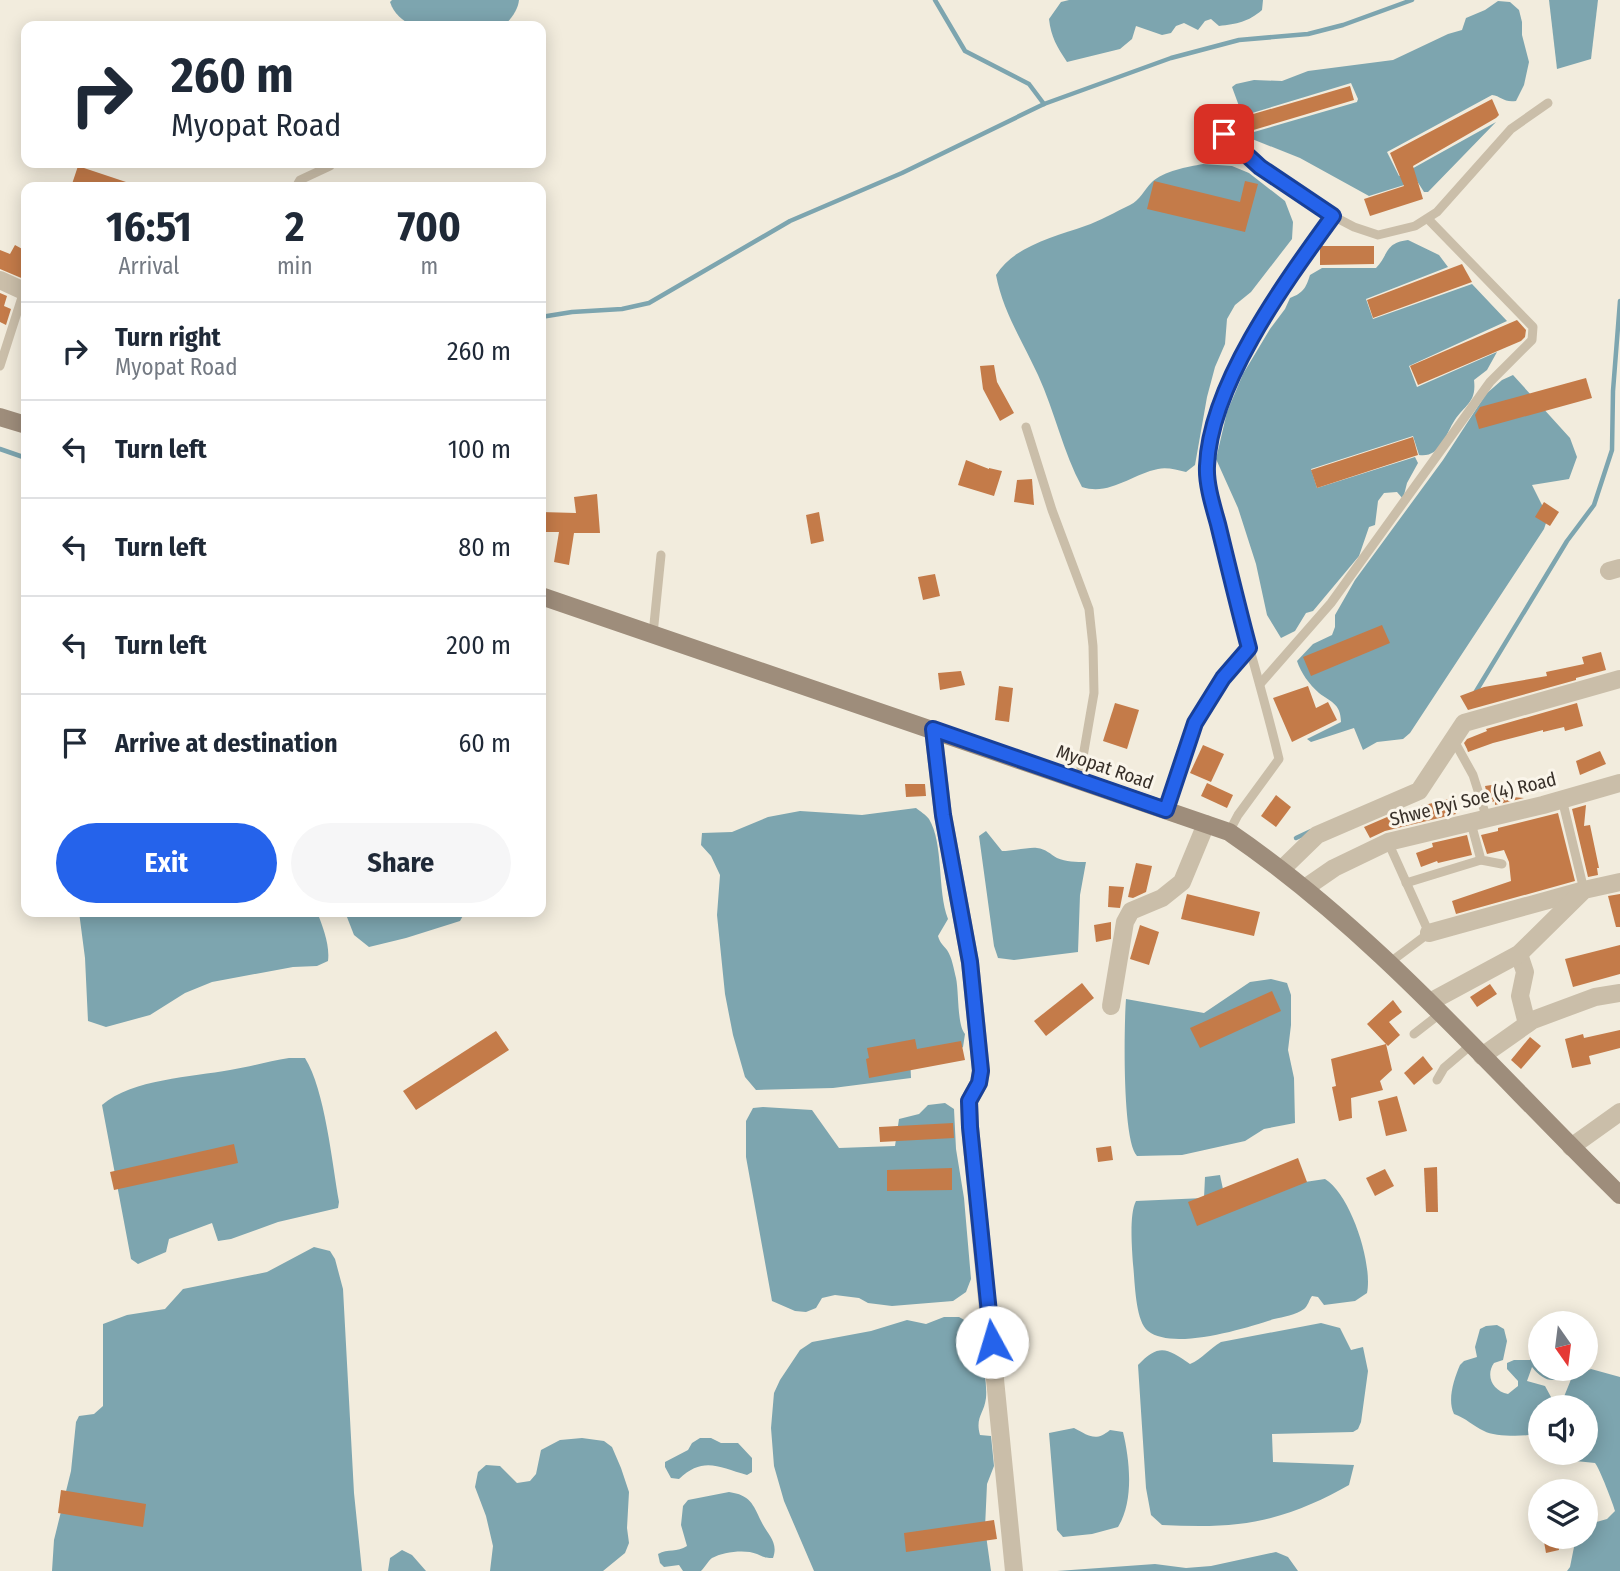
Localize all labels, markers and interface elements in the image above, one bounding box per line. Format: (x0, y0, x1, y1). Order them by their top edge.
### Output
text: 260 m (171, 46, 294, 105)
icon: right (56, 49, 147, 140)
pin (1194, 104, 1254, 164)
text: Myopat Road (171, 106, 341, 144)
icon: arrive (1205, 115, 1243, 153)
text: 16:51 (106, 202, 192, 252)
text: 2 (285, 202, 304, 252)
text: 700 (398, 202, 461, 252)
text: Arrival (118, 252, 179, 280)
text: min (277, 252, 313, 280)
text: m (420, 252, 438, 280)
text: Turn right (115, 322, 221, 353)
icon: right (56, 332, 94, 370)
text: 260 m (447, 336, 511, 367)
text: Myopat Road (115, 353, 238, 381)
icon: left (56, 430, 94, 468)
text: Turn left (115, 434, 207, 465)
text: 100 m (448, 434, 511, 465)
icon: left (56, 528, 94, 566)
text: Turn left (115, 532, 207, 563)
text: 80 m (458, 532, 511, 563)
icon: left (56, 626, 94, 664)
text: Turn left (115, 630, 207, 661)
text: 200 m (446, 630, 511, 661)
icon: arrive (56, 724, 94, 762)
text: Arrive at destination (115, 728, 338, 759)
text: 60 m (458, 728, 511, 759)
street label: Myopat Road (1053, 740, 1157, 794)
street label: Shwe Pyi Soe (4) Road (1387, 767, 1559, 831)
button: Exit (56, 823, 277, 903)
button: Share (291, 823, 511, 903)
position arrow (955, 1305, 1029, 1379)
north arrow (1528, 1311, 1598, 1381)
map controls (1528, 1311, 1598, 1549)
button: sound (1528, 1395, 1598, 1465)
button: layers (1528, 1479, 1598, 1549)

